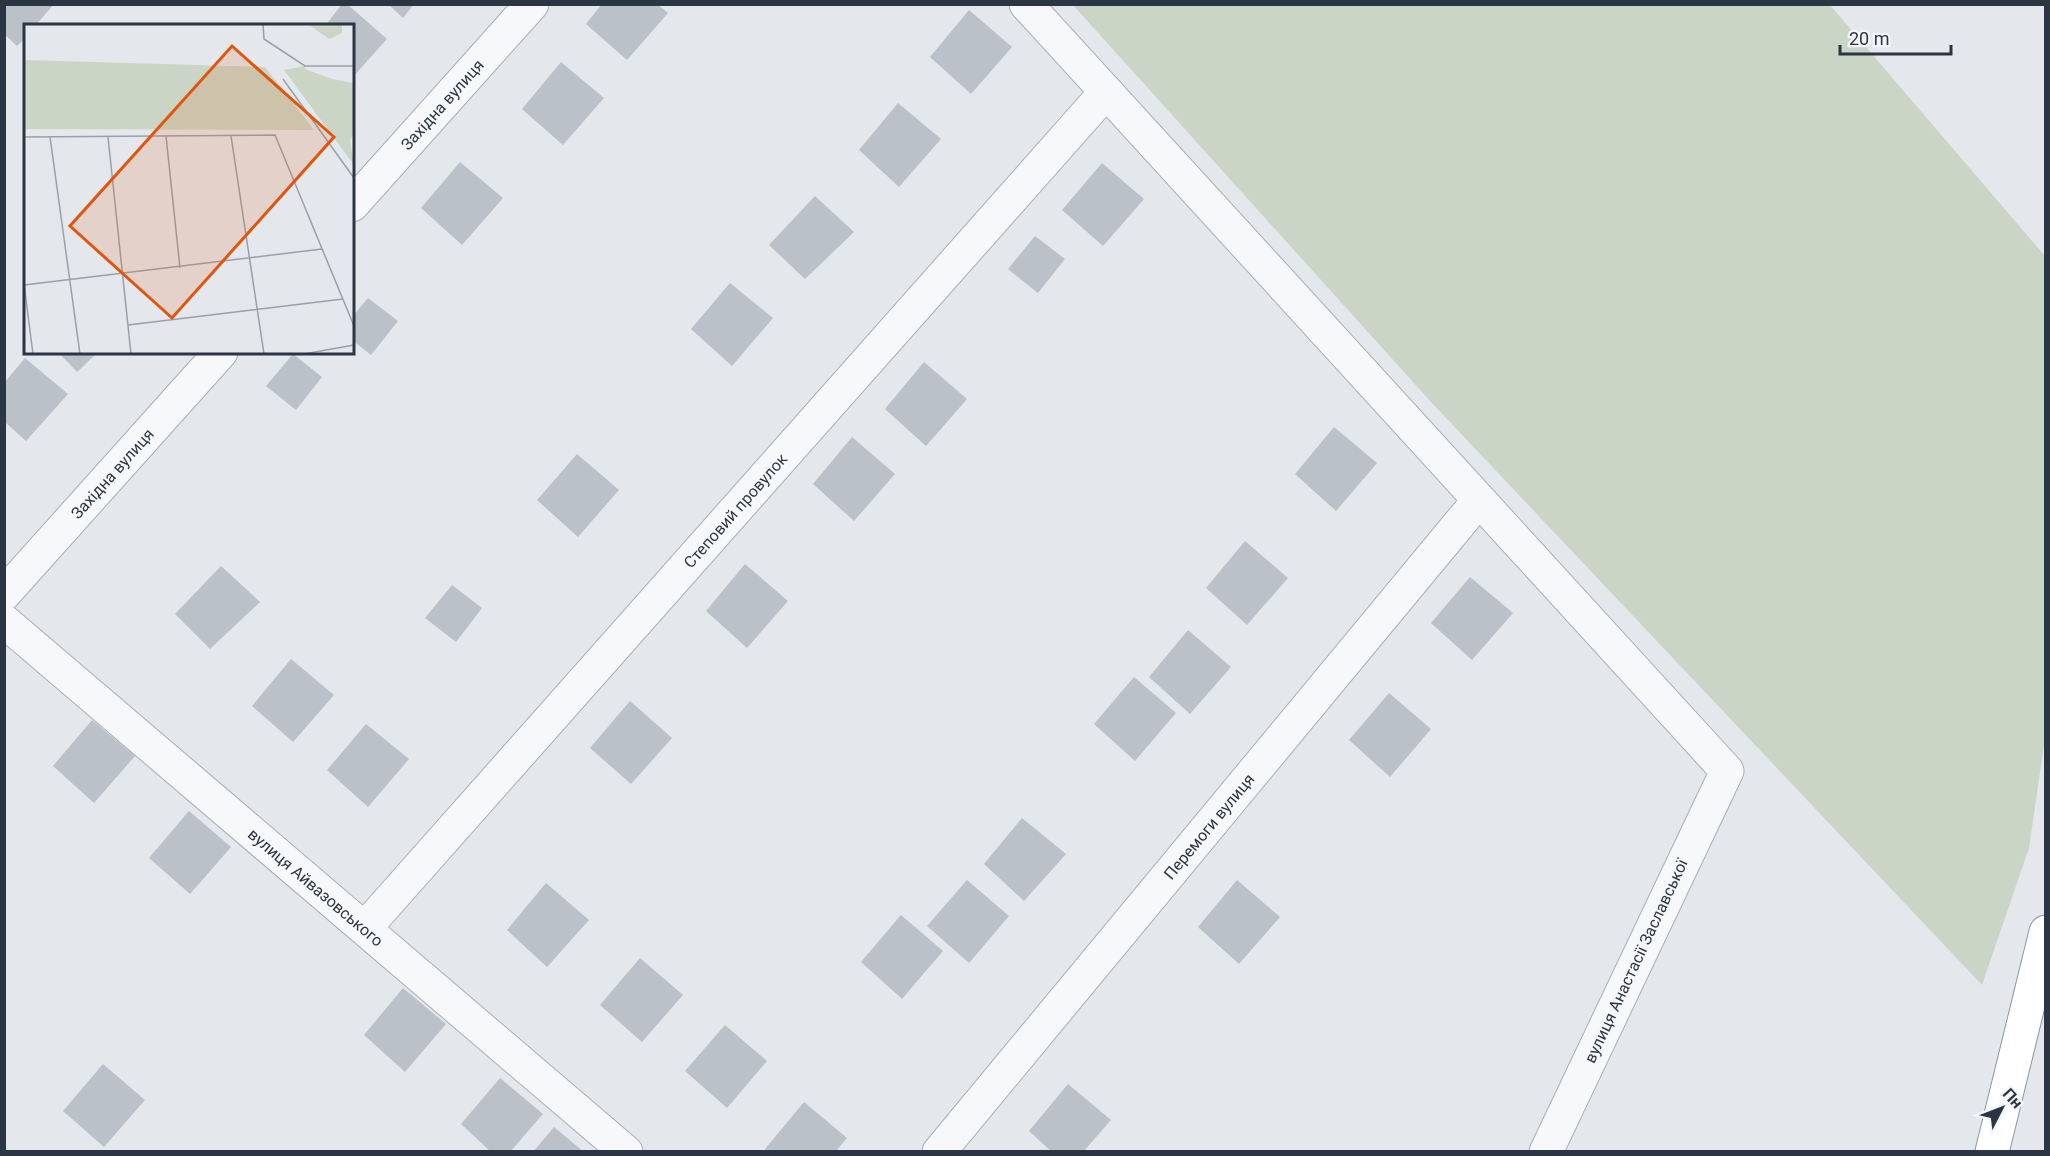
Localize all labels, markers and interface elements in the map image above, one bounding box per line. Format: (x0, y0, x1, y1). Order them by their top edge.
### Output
scale bar (1840, 18, 1951, 56)
inset map (24, 24, 354, 354)
text: 20 m (1849, 28, 1889, 49)
street label: Західна вулиця (397, 55, 487, 154)
street label: Західна вулиця (67, 424, 158, 522)
street label: Степовий провулок (679, 449, 791, 572)
street label: Перемоги вулиця (1160, 770, 1258, 883)
street label: вулиця Айвазовського (244, 824, 387, 950)
street label: вулиця Анастасії Заславської (1580, 855, 1692, 1066)
north arrow (1972, 1078, 2032, 1138)
text: Пн (1999, 1084, 2027, 1112)

